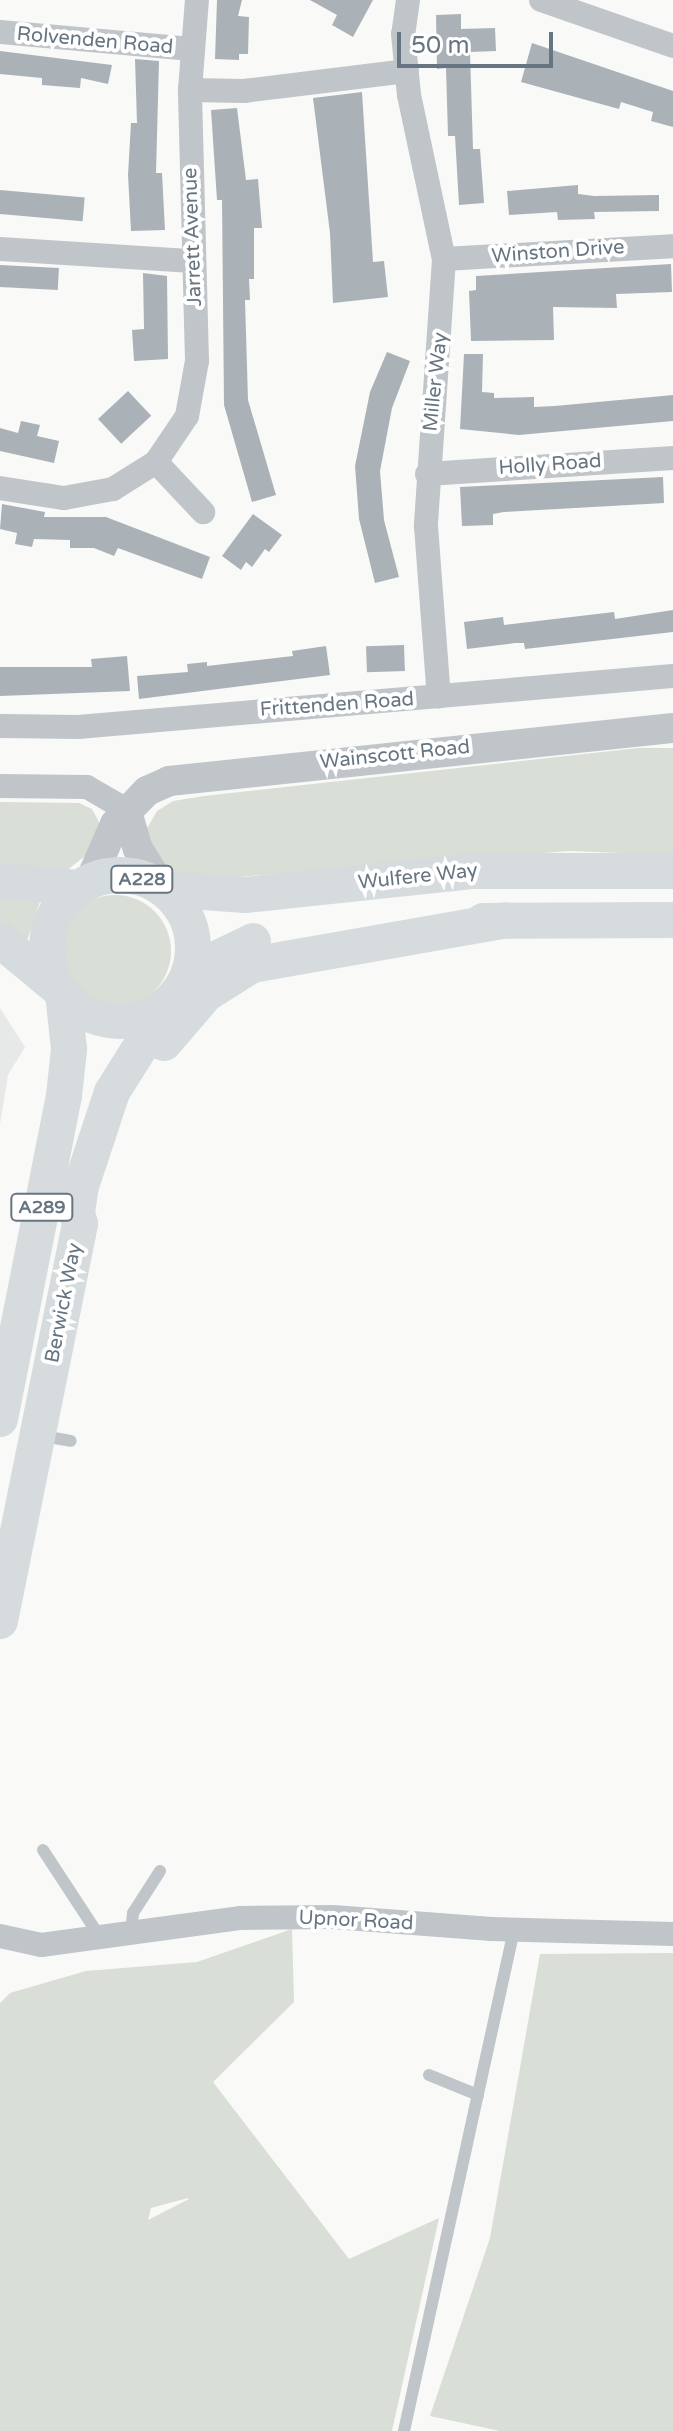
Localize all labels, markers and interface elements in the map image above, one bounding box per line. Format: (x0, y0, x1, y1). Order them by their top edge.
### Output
scale bar (401, 16, 557, 66)
street label: Rolvenden Road (16, 22, 174, 60)
text: 50 m (411, 31, 469, 60)
street label: Jarrett Avenue (179, 167, 207, 307)
street label: Winston Drive (491, 235, 625, 269)
street label: Miller Way (419, 331, 453, 433)
street label: Holly Road (498, 449, 602, 481)
street label: Frittenden Road (259, 688, 415, 722)
street label: Wainscott Road (319, 735, 471, 775)
street label: Wulfere Way (357, 859, 479, 895)
road number: A228 (110, 865, 174, 893)
road number: A289 (10, 1193, 74, 1221)
street label: Berwick Way (41, 1241, 87, 1365)
street label: Upnor Road (298, 1906, 414, 1936)

